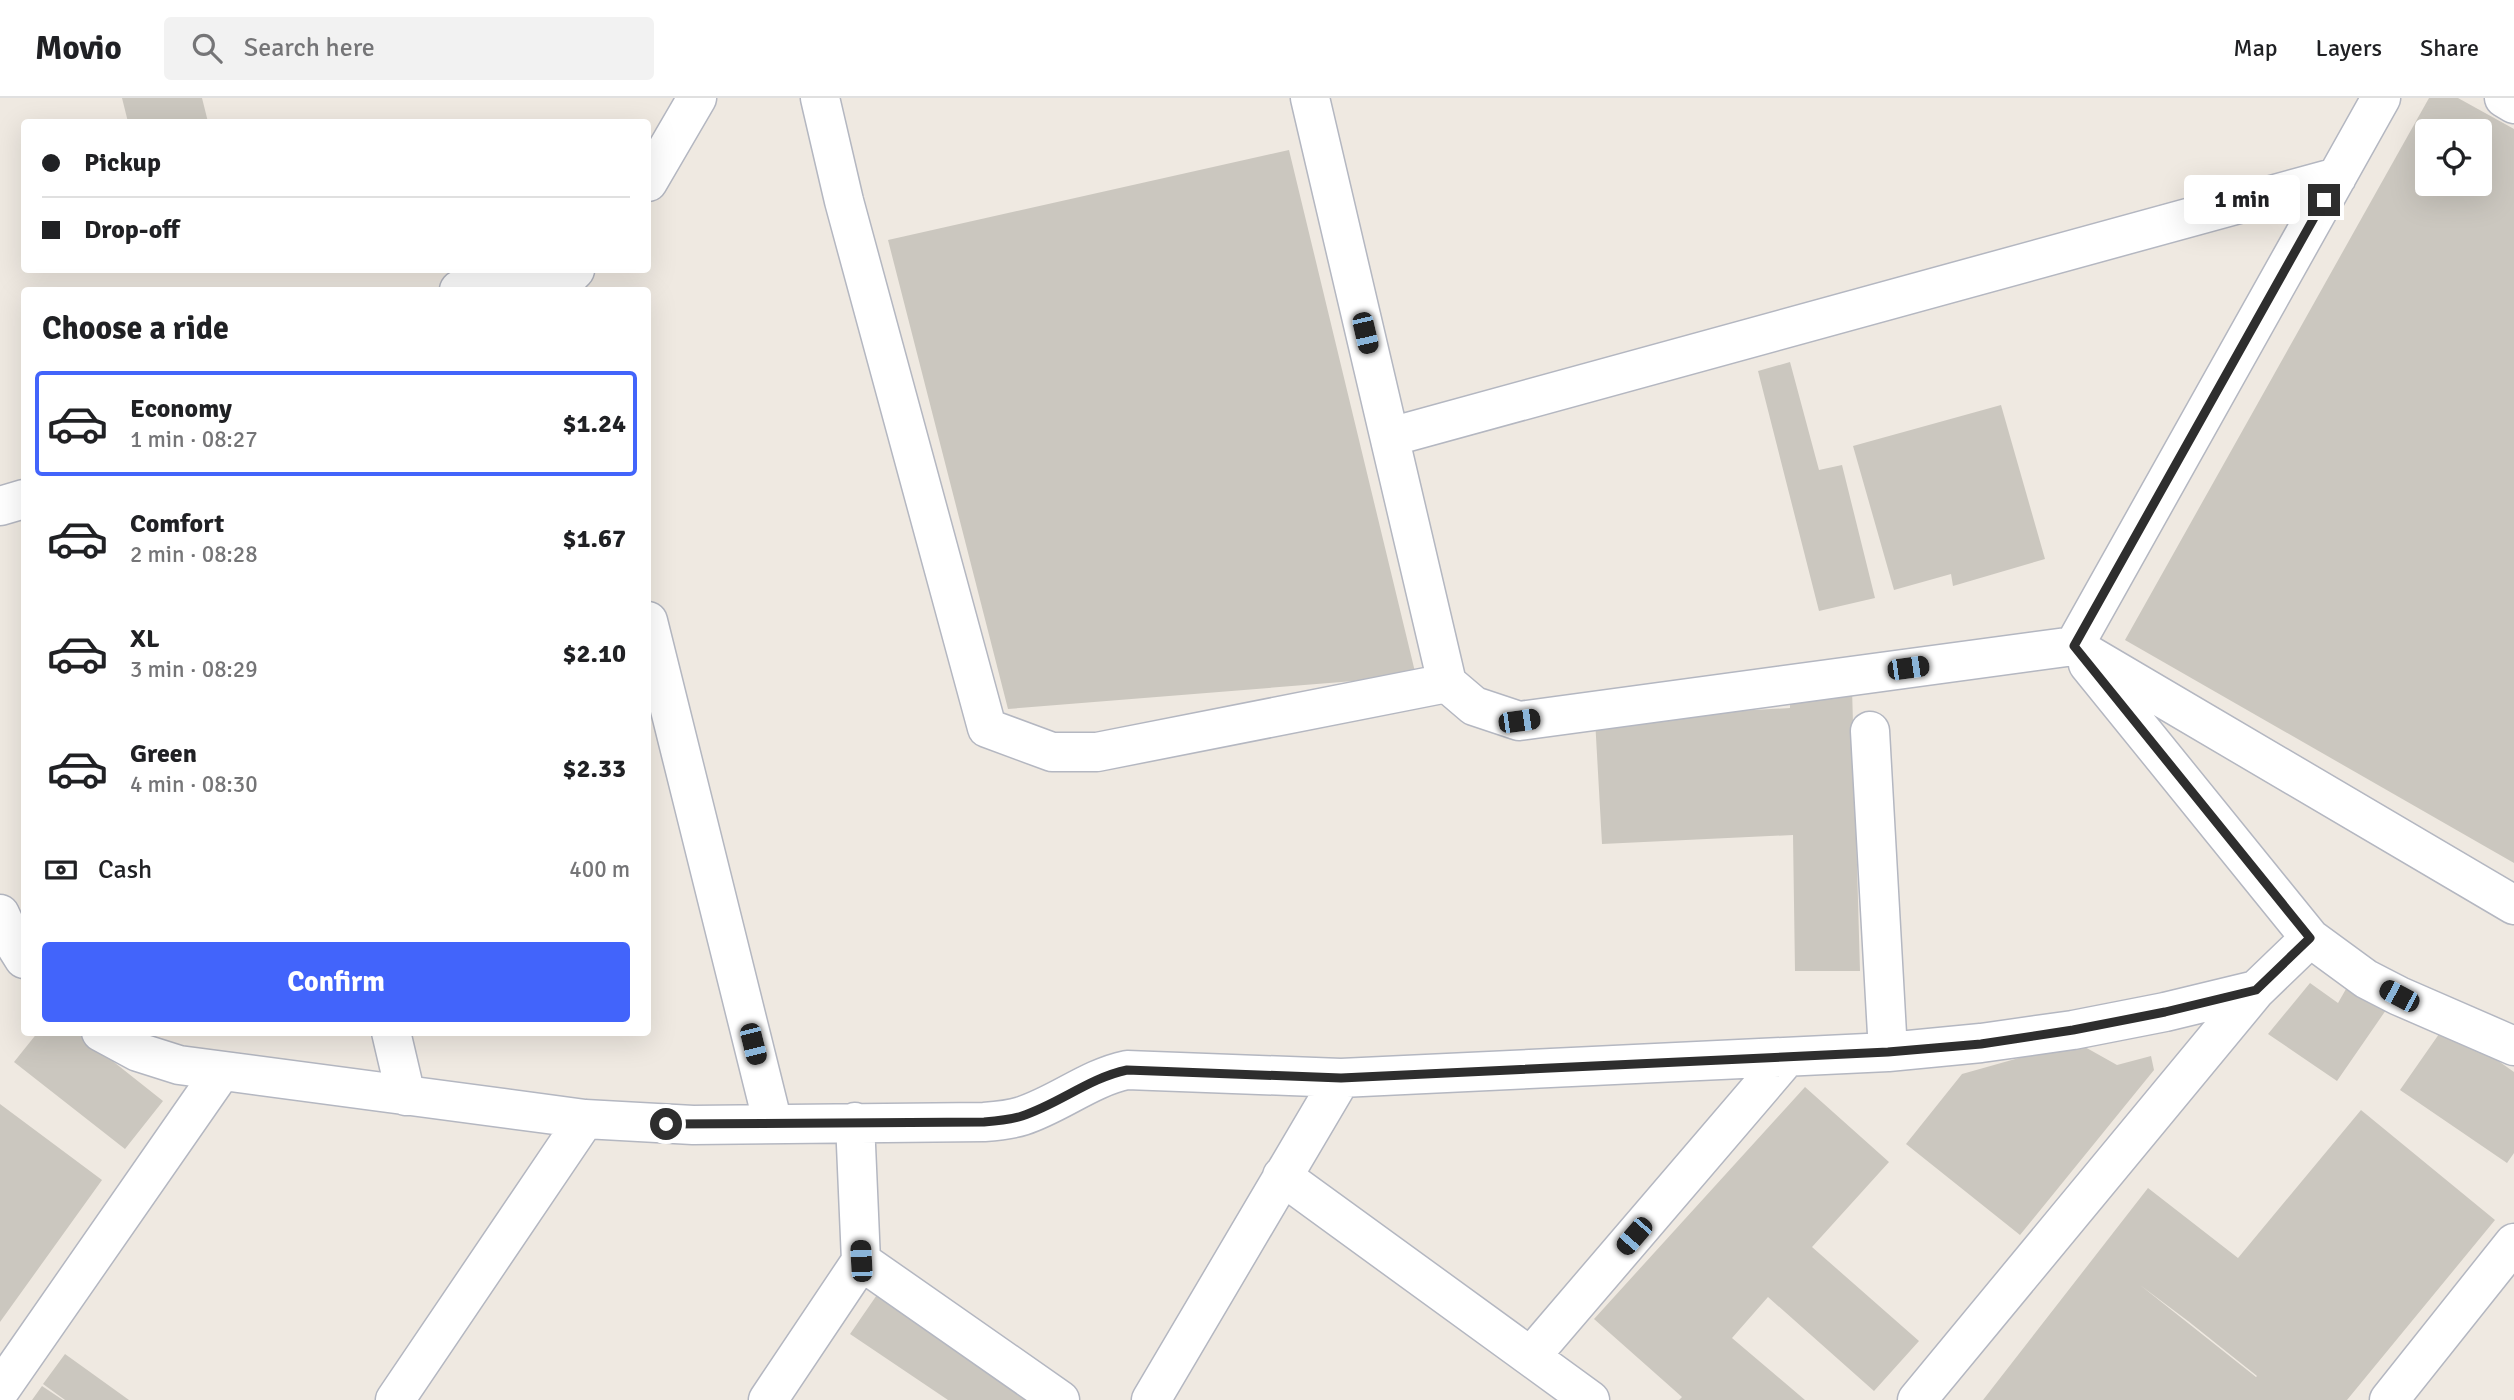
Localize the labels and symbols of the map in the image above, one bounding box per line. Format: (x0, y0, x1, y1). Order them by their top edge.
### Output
callout: 1 min (2184, 176, 2300, 224)
route end (2308, 184, 2340, 216)
car (1351, 310, 1380, 356)
car (1886, 655, 1931, 681)
car (1497, 708, 1542, 734)
car (2376, 977, 2423, 1015)
car (738, 1021, 769, 1067)
route start (650, 1108, 682, 1140)
car (1613, 1213, 1656, 1259)
car (850, 1239, 873, 1283)

